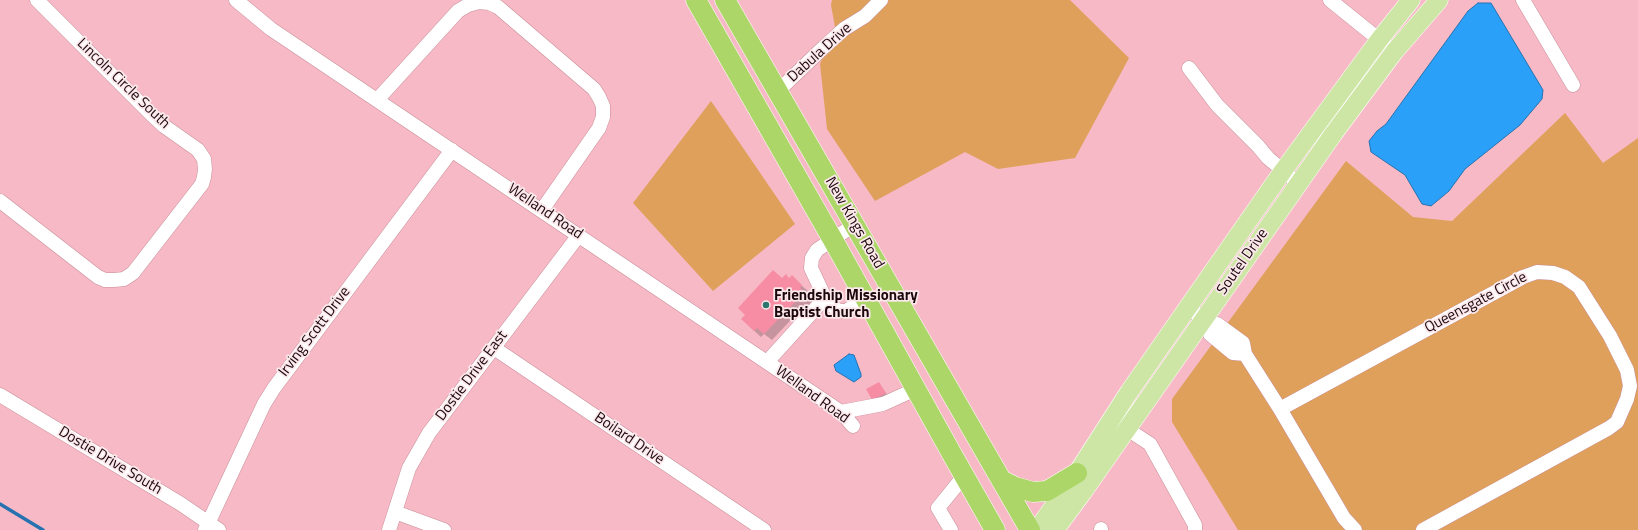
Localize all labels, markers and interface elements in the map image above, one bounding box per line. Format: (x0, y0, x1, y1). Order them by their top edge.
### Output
street label: Dabula Drive (784, 20, 856, 86)
street label: Lincoln Circle South (73, 35, 173, 133)
street label: New Kings Road (821, 174, 887, 272)
street label: Welland Road (504, 180, 586, 244)
street label: Soutel Drive (1214, 226, 1272, 298)
street label: Queensgate Circle (1422, 268, 1530, 338)
street label: Irving Scott Drive (275, 284, 355, 380)
place label: Friendship Missionary Baptist Church (774, 287, 918, 322)
marker: Friendship Missionary Baptist Church (761, 300, 771, 310)
street label: Dostie Drive East (432, 327, 512, 425)
street label: Welland Road (772, 362, 852, 428)
street label: Boilard Drive (591, 409, 667, 469)
street label: Dostie Drive South (55, 423, 165, 499)

